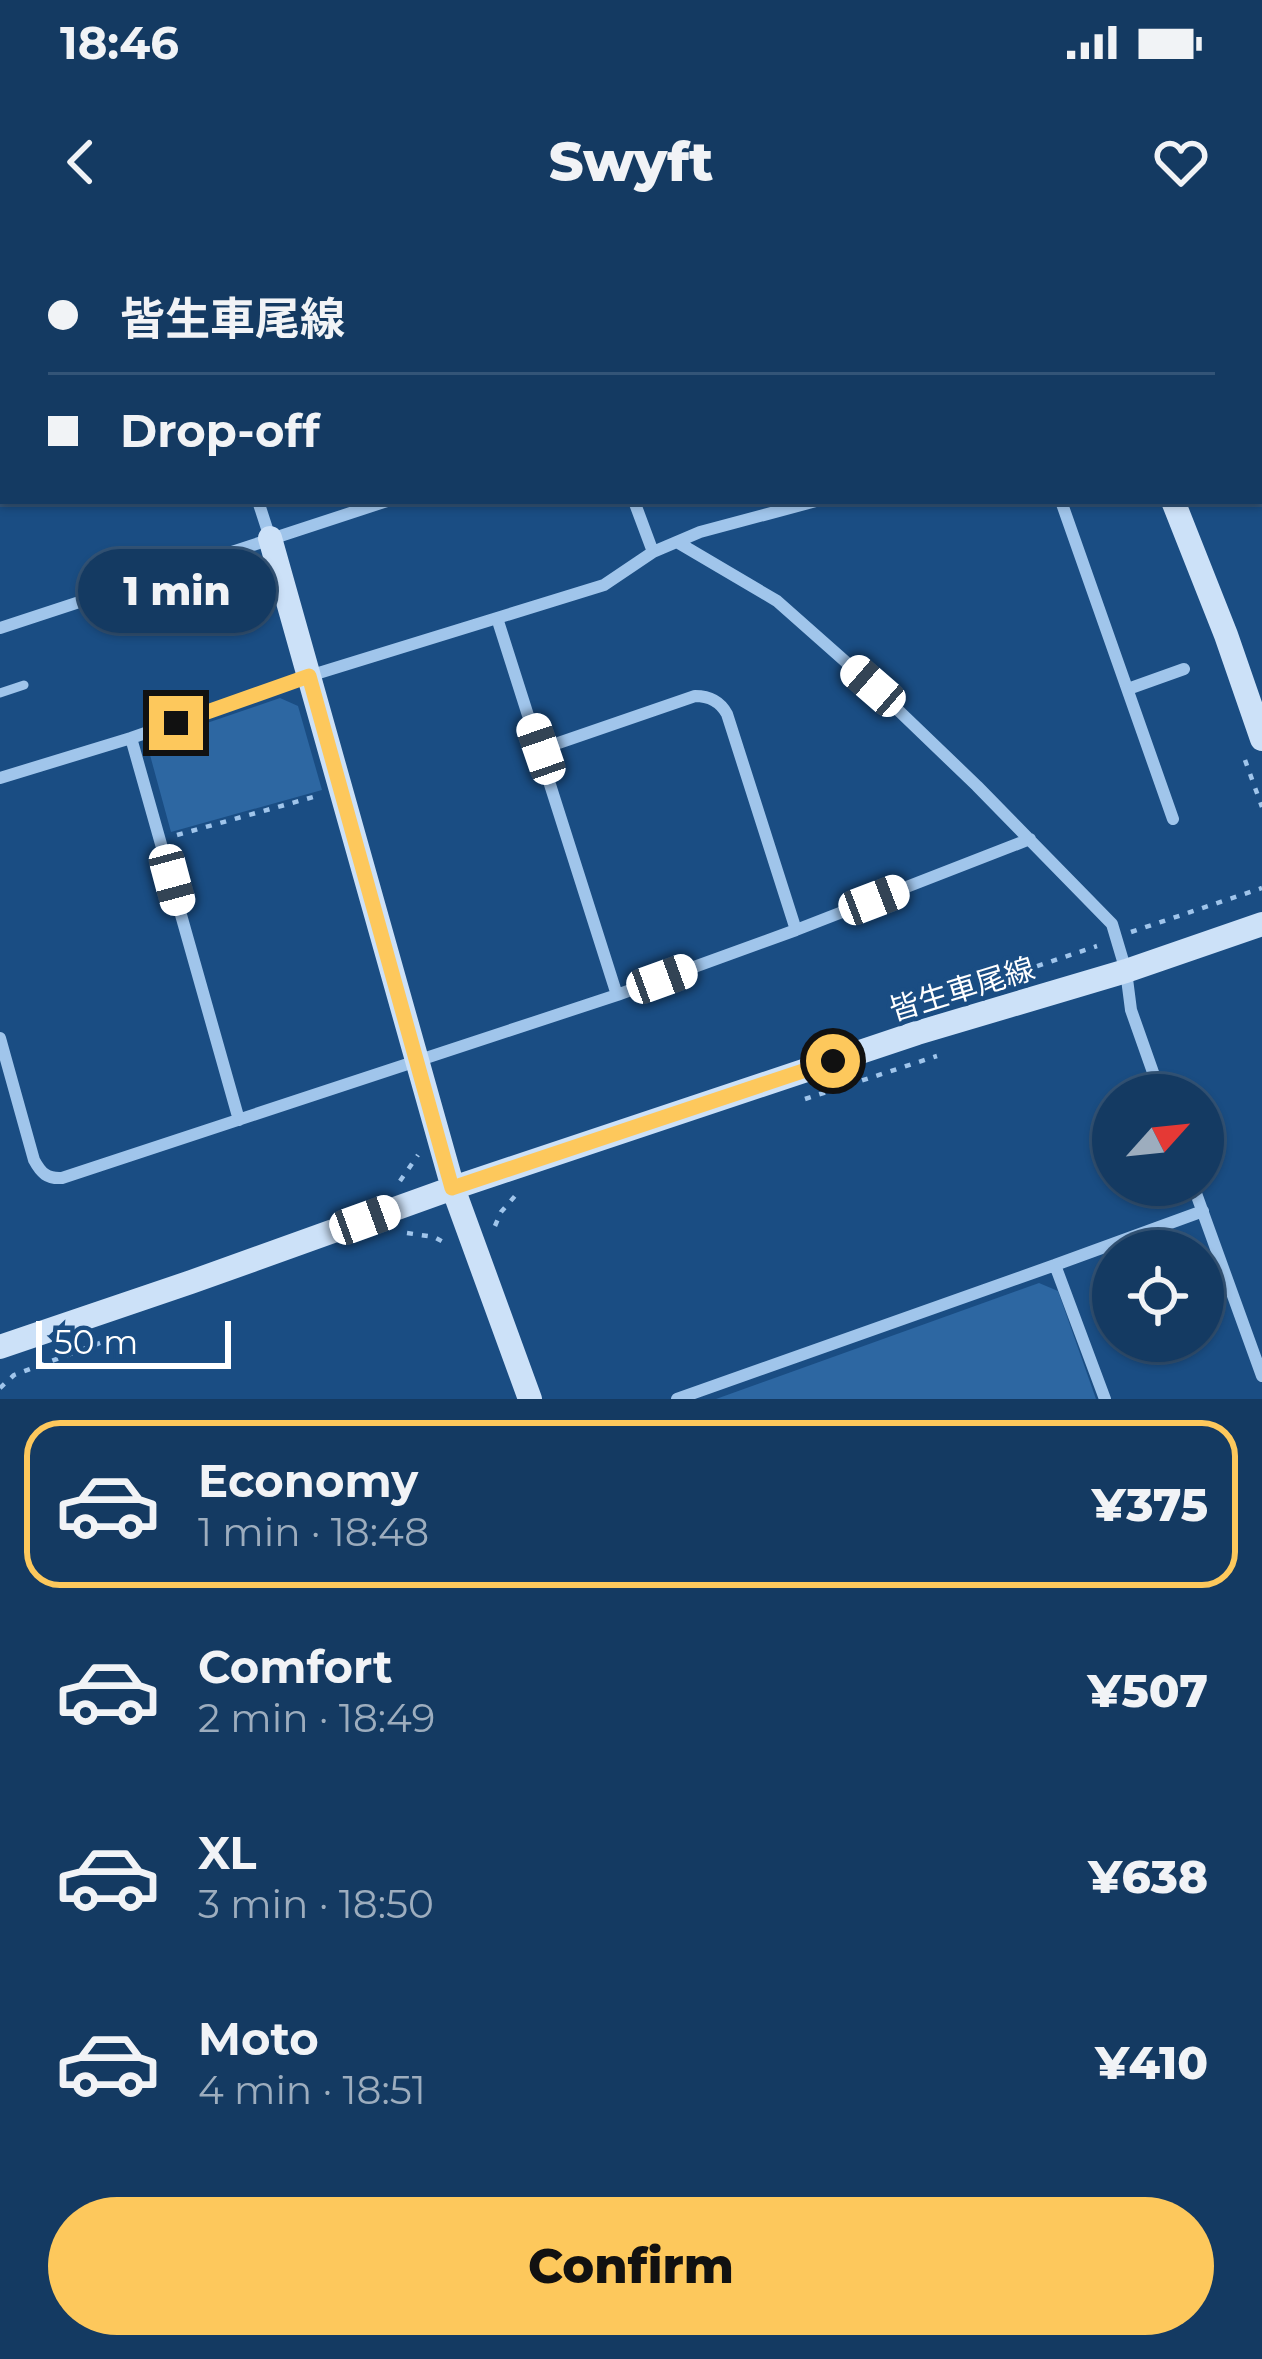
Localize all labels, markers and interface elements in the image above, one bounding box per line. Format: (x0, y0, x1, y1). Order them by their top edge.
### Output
text: 18:46 (60, 15, 179, 70)
icon: back (48, 129, 114, 195)
text: Swyft (549, 129, 713, 195)
icon: heart (1148, 129, 1214, 195)
text: 皆生車尾線 (120, 291, 345, 346)
text: Drop-off (120, 403, 320, 458)
callout: 1 min (77, 549, 275, 633)
text: 1 min (123, 567, 231, 615)
car (834, 649, 912, 723)
route end (149, 696, 203, 750)
car (512, 709, 570, 789)
car (145, 841, 199, 919)
car (834, 870, 914, 930)
street label: 皆生車尾線 (885, 949, 1039, 1029)
car (622, 950, 702, 1008)
route start (806, 1034, 860, 1088)
north arrow (1092, 1074, 1224, 1206)
map controls (1092, 1074, 1224, 1362)
car (325, 1191, 405, 1249)
button: locate (1092, 1230, 1224, 1362)
scale bar (36, 1315, 231, 1368)
text: 50 m (54, 1322, 138, 1362)
icon: car (54, 1450, 162, 1558)
text: Economy (198, 1453, 418, 1508)
text: ¥375 (1092, 1477, 1208, 1532)
text: 1 min · 18:48 (198, 1508, 429, 1556)
icon: car (54, 1636, 162, 1744)
text: Comfort (198, 1639, 393, 1694)
text: ¥507 (1088, 1663, 1208, 1718)
text: 2 min · 18:49 (198, 1694, 435, 1742)
icon: car (54, 1822, 162, 1930)
text: XL (198, 1825, 256, 1880)
text: ¥638 (1088, 1849, 1208, 1904)
text: 3 min · 18:50 (198, 1880, 434, 1928)
icon: car (54, 2008, 162, 2116)
text: Moto (198, 2011, 319, 2066)
text: ¥410 (1095, 2035, 1208, 2090)
text: 4 min · 18:51 (198, 2066, 426, 2114)
button: Confirm (48, 2197, 1214, 2335)

